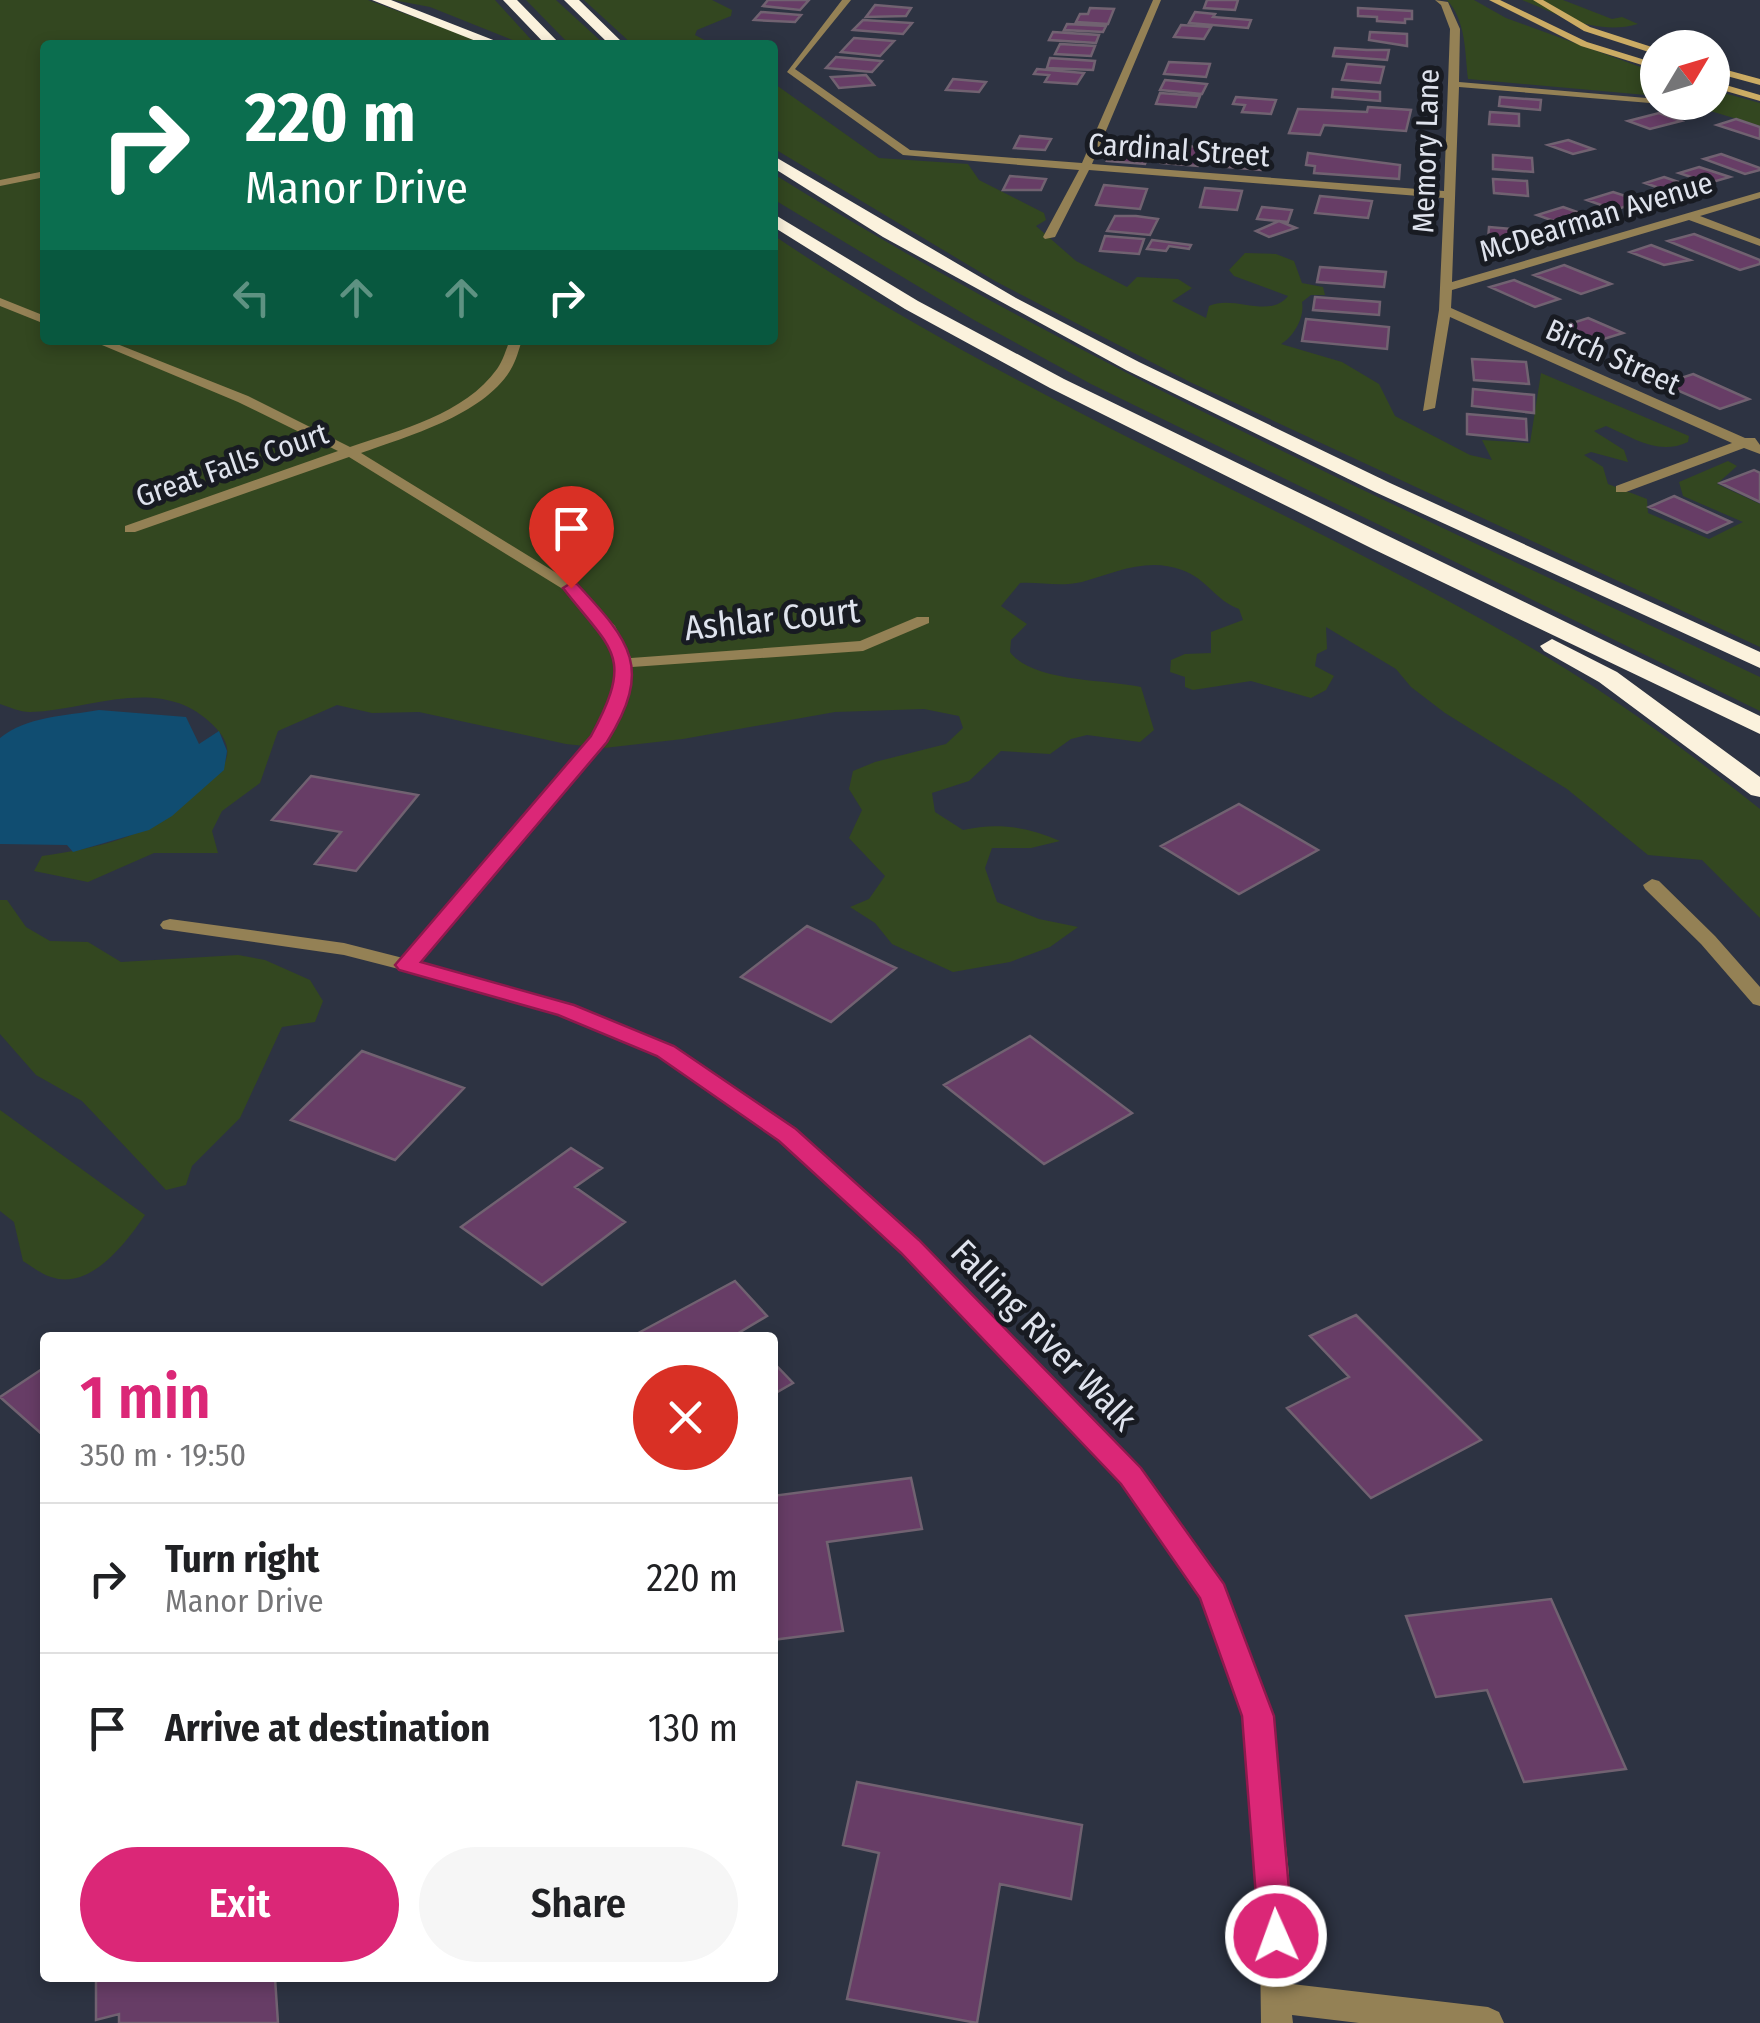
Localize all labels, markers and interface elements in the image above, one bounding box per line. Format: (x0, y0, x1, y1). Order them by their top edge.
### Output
north arrow (1640, 30, 1730, 120)
map controls (1640, 30, 1730, 120)
street label: Memory Lane (1405, 68, 1447, 234)
text: 220 m (245, 76, 416, 160)
icon: right (80, 80, 210, 210)
street label: Cardinal Street (1087, 126, 1271, 174)
text: Manor Drive (245, 161, 468, 215)
street label: McDearman Avenue (1475, 164, 1717, 270)
icon: left (224, 270, 279, 325)
icon: ahead (329, 270, 384, 325)
icon: ahead (434, 270, 489, 325)
icon: right (539, 270, 594, 325)
street label: Birch Street (1540, 311, 1686, 403)
street label: Great Falls Court (131, 415, 333, 515)
pin (529, 486, 614, 589)
icon: arrive (544, 501, 599, 556)
street label: Ashlar Court (682, 589, 862, 649)
street label: Falling River Walk (942, 1231, 1146, 1440)
text: 1 min (80, 1362, 211, 1434)
button: close (633, 1365, 738, 1470)
text: 350 m · 19:50 (80, 1436, 246, 1474)
text: Turn right (165, 1536, 319, 1582)
icon: right (80, 1551, 135, 1606)
text: 220 m (647, 1555, 738, 1601)
text: Manor Drive (165, 1582, 324, 1620)
icon: arrive (80, 1701, 135, 1756)
text: Arrive at destination (165, 1705, 490, 1751)
text: 130 m (648, 1705, 738, 1751)
button: Exit (80, 1847, 399, 1962)
button: Share (419, 1847, 738, 1962)
position arrow (1224, 1884, 1328, 1988)

